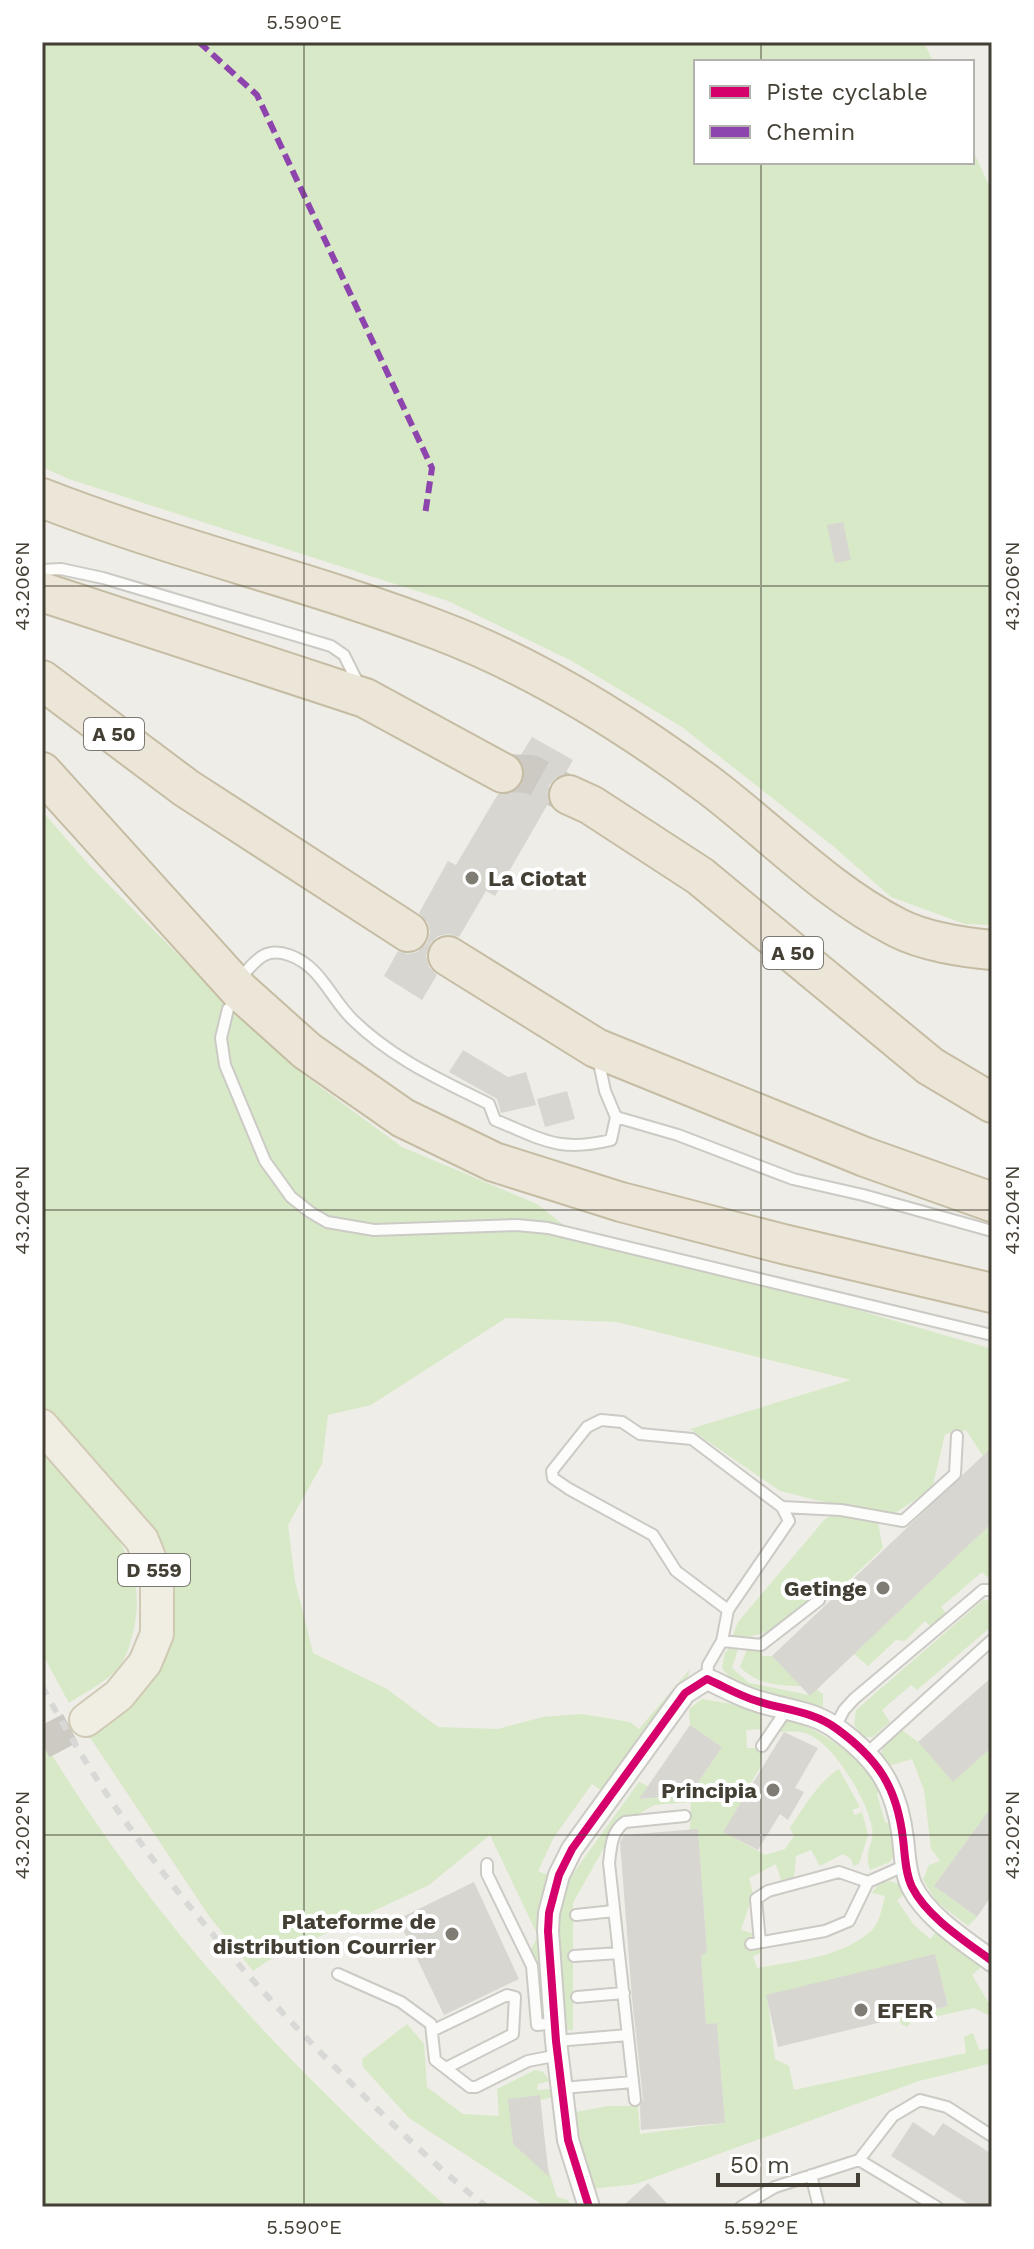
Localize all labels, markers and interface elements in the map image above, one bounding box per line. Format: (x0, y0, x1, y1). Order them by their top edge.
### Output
text: 5.590°E (266, 10, 342, 34)
legend (694, 60, 974, 164)
text: Piste cyclable (766, 78, 928, 106)
text: Chemin (766, 118, 855, 146)
text: 43.206°N (10, 541, 34, 631)
text: 43.206°N (1000, 541, 1024, 631)
road number: A 50 (84, 718, 144, 750)
place label: La Ciotat (488, 866, 587, 891)
marker: La Ciotat (463, 869, 481, 887)
road number: A 50 (763, 937, 823, 969)
text: 43.204°N (10, 1165, 34, 1255)
text: 43.204°N (1000, 1165, 1024, 1255)
road number: D 559 (118, 1554, 190, 1586)
place label: Getinge (784, 1576, 867, 1601)
marker: Getinge (874, 1579, 892, 1597)
place label: Principia (661, 1778, 757, 1803)
marker: Principia (764, 1781, 782, 1799)
text: 43.202°N (10, 1791, 34, 1879)
text: 43.202°N (1000, 1791, 1024, 1879)
place label: Plateforme de distribution Courrier (213, 1909, 437, 1959)
marker: Plateforme de distribution Courrier (443, 1925, 461, 1943)
place label: EFER (877, 1998, 933, 2023)
marker: EFER (852, 2001, 870, 2019)
scale bar (718, 2137, 858, 2187)
text: 50 m (730, 2151, 790, 2179)
text: 5.590°E (266, 2215, 342, 2239)
text: 5.592°E (724, 2215, 798, 2239)

